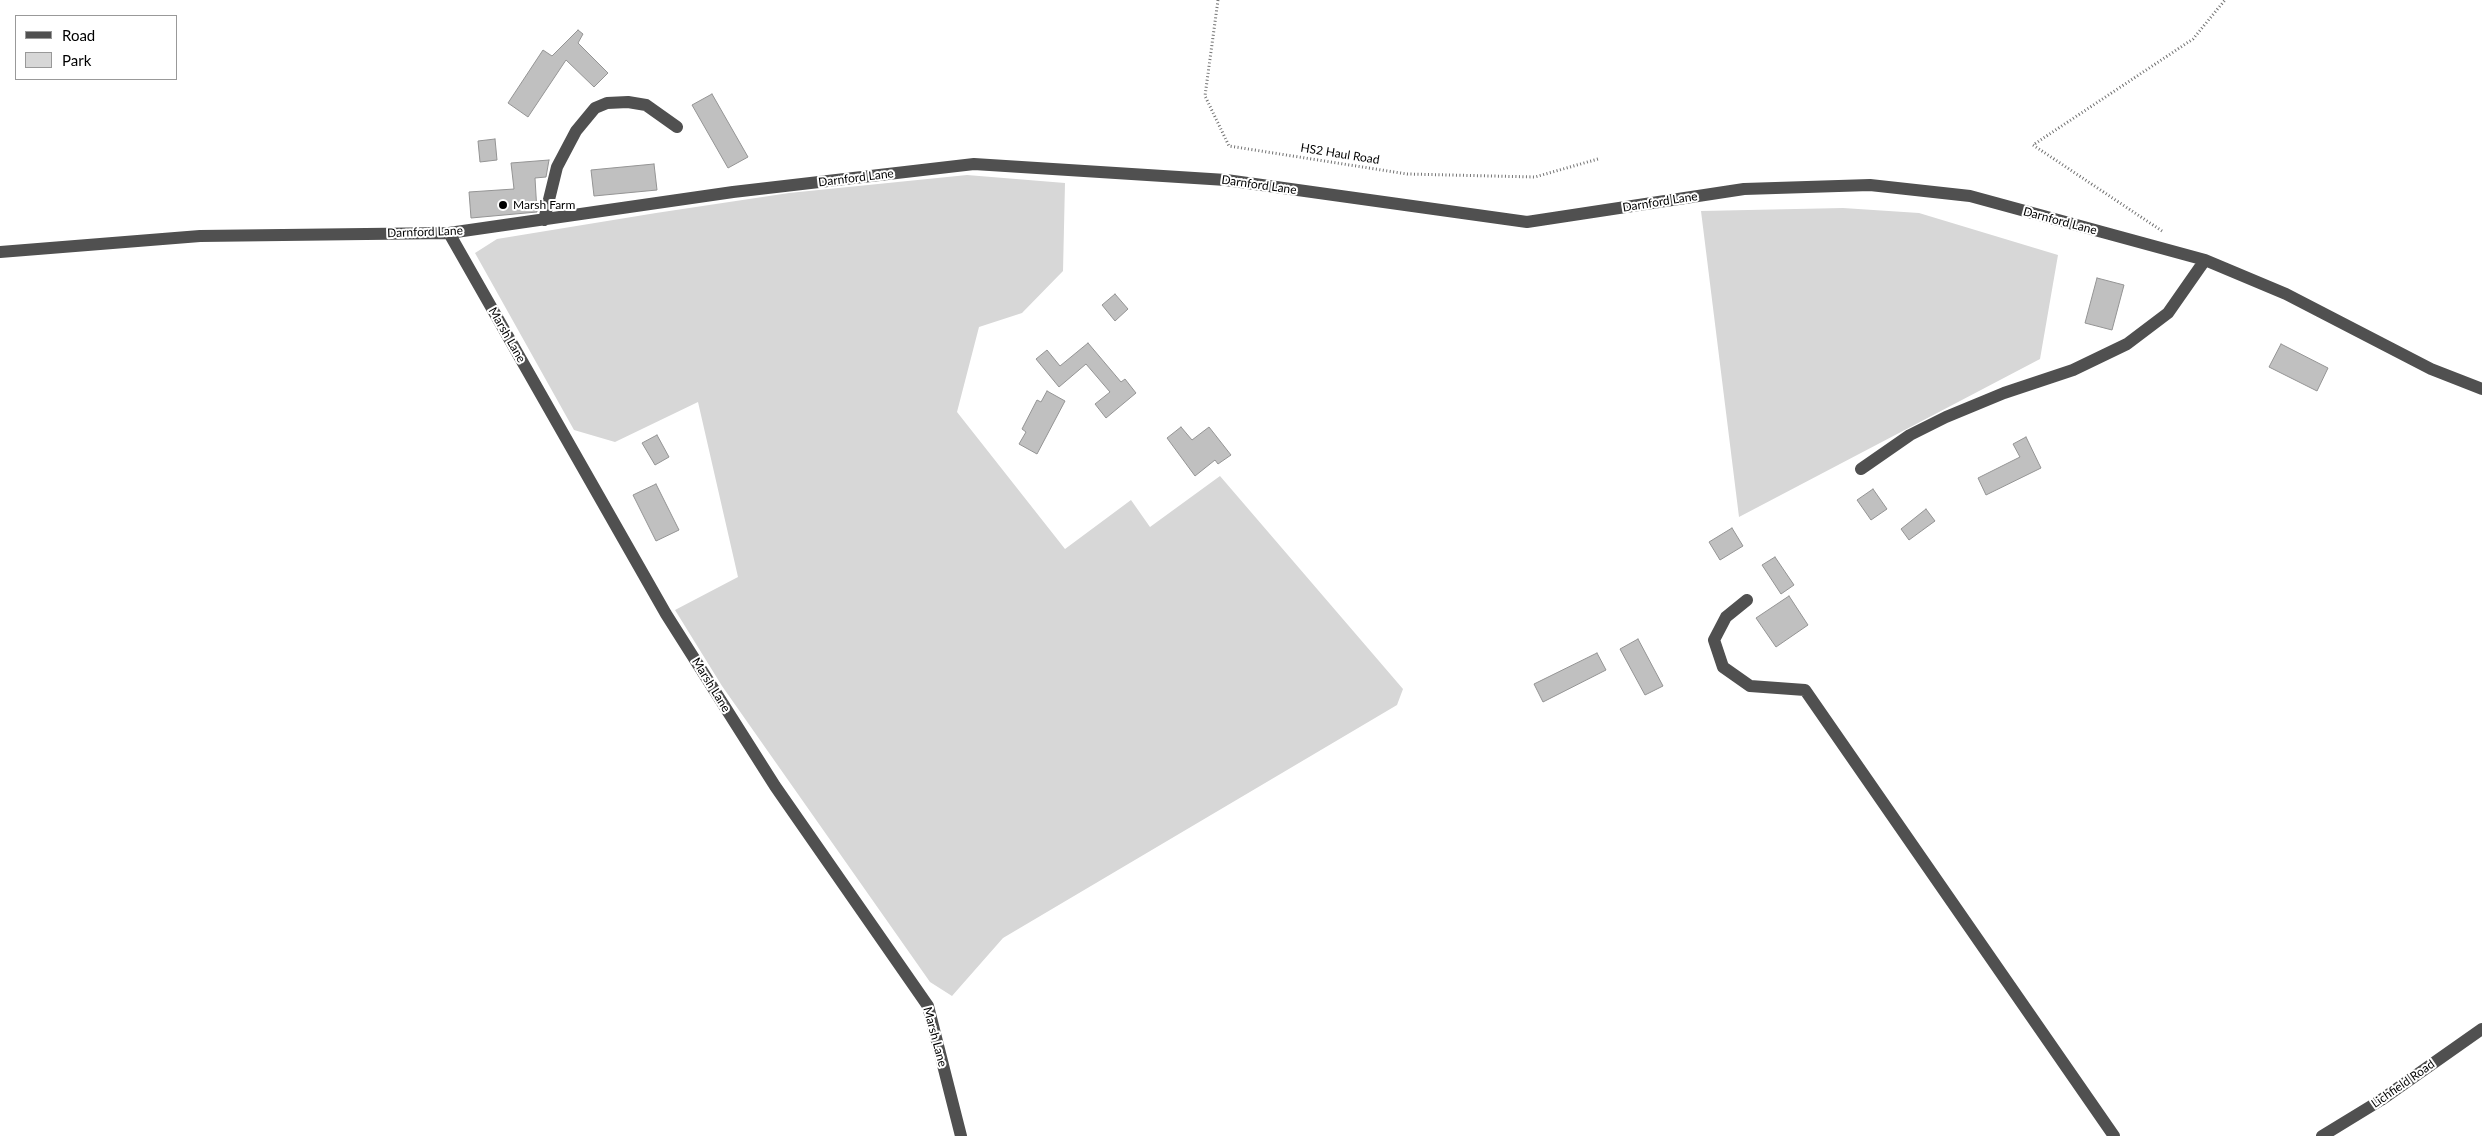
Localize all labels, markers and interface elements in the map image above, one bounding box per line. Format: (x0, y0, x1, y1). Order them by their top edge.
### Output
legend (15, 15, 178, 80)
text: Road (62, 26, 95, 44)
text: Park (62, 51, 91, 69)
street label: HS2 Haul Road (1299, 141, 1381, 167)
street label: Darnford Lane (818, 166, 894, 190)
street label: Darnford Lane (1220, 173, 1298, 197)
street label: Darnford Lane (1621, 189, 1699, 215)
place label: Marsh Farm (513, 198, 575, 212)
marker: Marsh Farm (497, 199, 509, 211)
street label: Darnford Lane (2022, 204, 2098, 238)
street label: Darnford Lane (387, 223, 463, 241)
street label: Marsh Lane (485, 305, 529, 365)
street label: Marsh Lane (689, 655, 733, 715)
street label: Marsh Lane (920, 1005, 950, 1069)
street label: Lichfield Road (2369, 1057, 2437, 1111)

